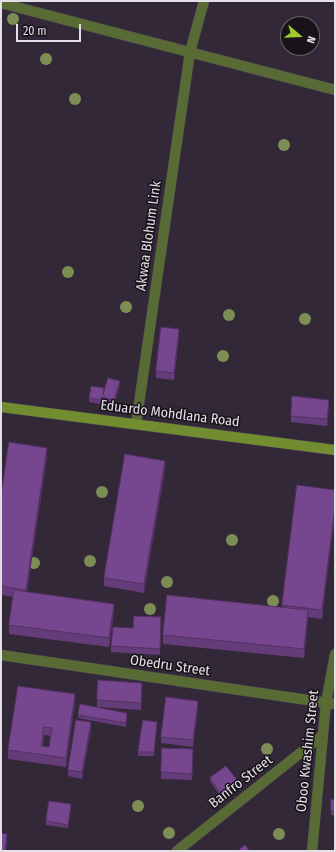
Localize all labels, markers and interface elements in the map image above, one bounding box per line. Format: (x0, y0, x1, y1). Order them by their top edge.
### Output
scale bar (18, 16, 83, 42)
north arrow (280, 16, 320, 56)
text: 20 m (23, 24, 47, 38)
text: N (304, 35, 318, 45)
street label: Akwaa Blohum Link (133, 180, 165, 292)
street label: Eduardo Mohdlana Road (100, 397, 240, 431)
street label: Obedru Street (129, 652, 211, 680)
street label: Oboo Kwashim Street (293, 689, 323, 813)
street label: Banfro Street (206, 752, 276, 812)

